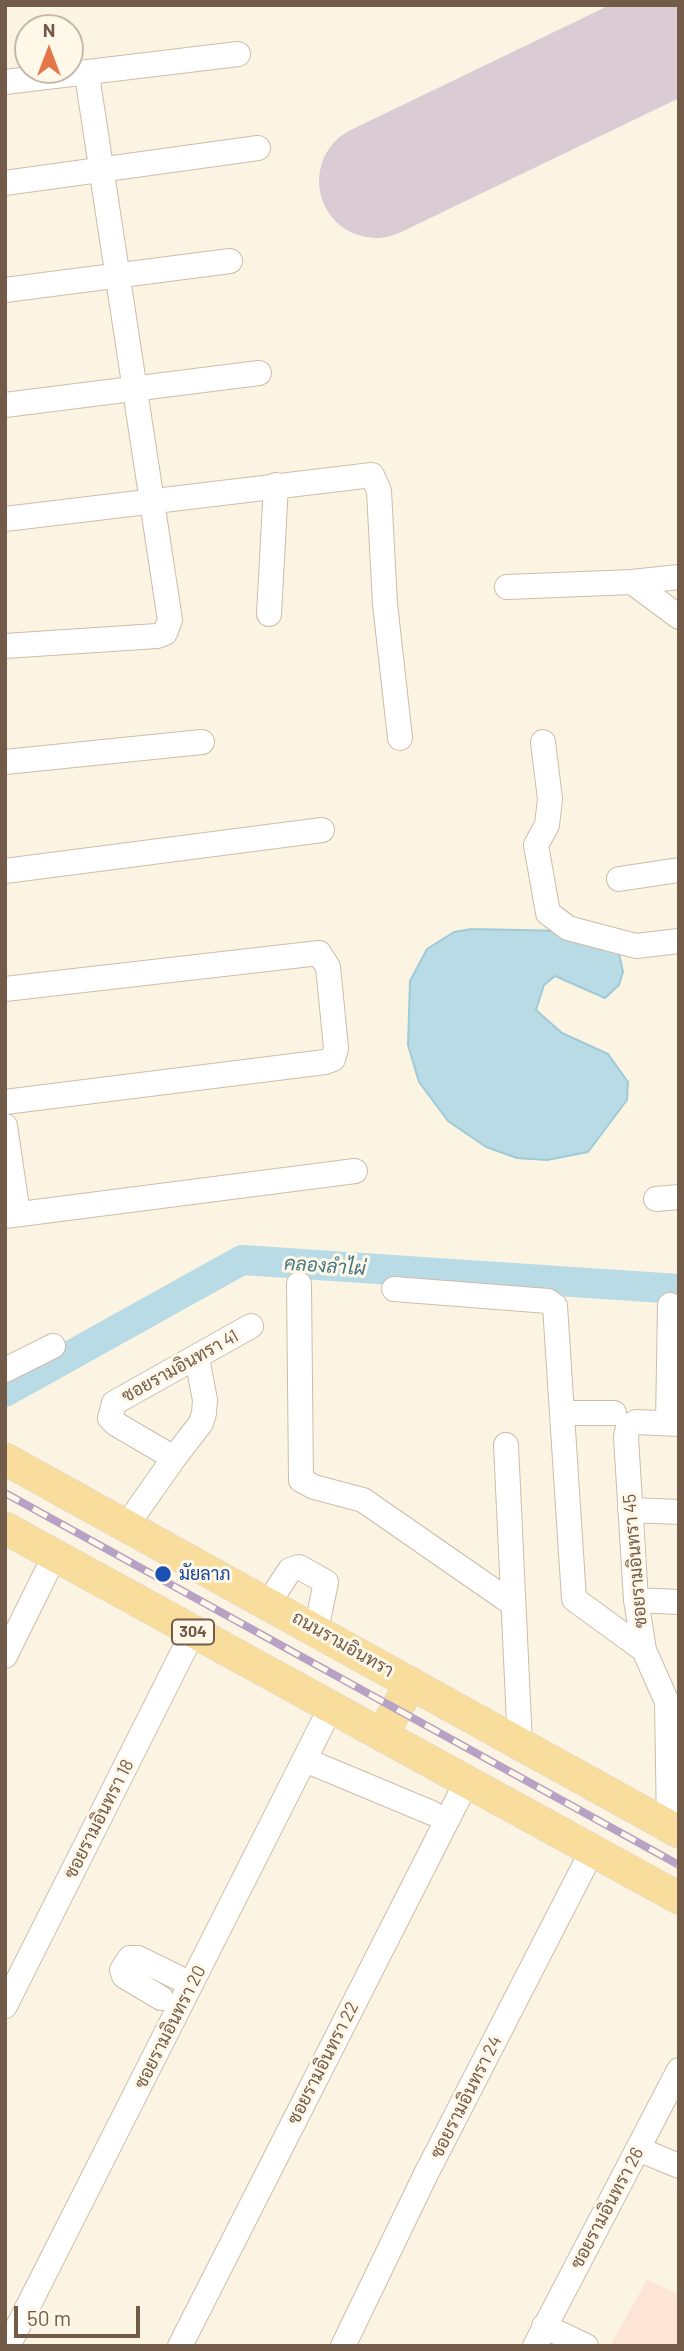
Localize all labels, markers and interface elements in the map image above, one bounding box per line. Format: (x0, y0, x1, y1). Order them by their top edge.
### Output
north arrow (14, 14, 84, 84)
text: N (43, 18, 55, 41)
water label: คลองลำไผ่ (283, 1252, 367, 1280)
street label: ซอยรามอินทรา 41 (118, 1325, 242, 1407)
street label: ซอยรามอินทรา 45 (618, 1493, 652, 1629)
place label: มัยลาภ (179, 1563, 231, 1585)
marker: มัยลาภ (153, 1564, 173, 1584)
street label: ถนนรามอินทรา (289, 1606, 397, 1682)
road number: 304 (172, 1620, 214, 1644)
street label: ซอยรามอินทรา 18 (60, 1756, 138, 1882)
street label: ซอยรามอินทรา 20 (130, 1962, 210, 2092)
street label: ซอยรามอินทรา 22 (283, 1998, 363, 2128)
street label: ซอยรามอินทรา 24 (426, 2032, 506, 2162)
street label: ซอยรามอินทรา 26 (566, 2144, 648, 2272)
scale bar (18, 2292, 144, 2336)
text: 50 m (27, 2305, 71, 2330)

